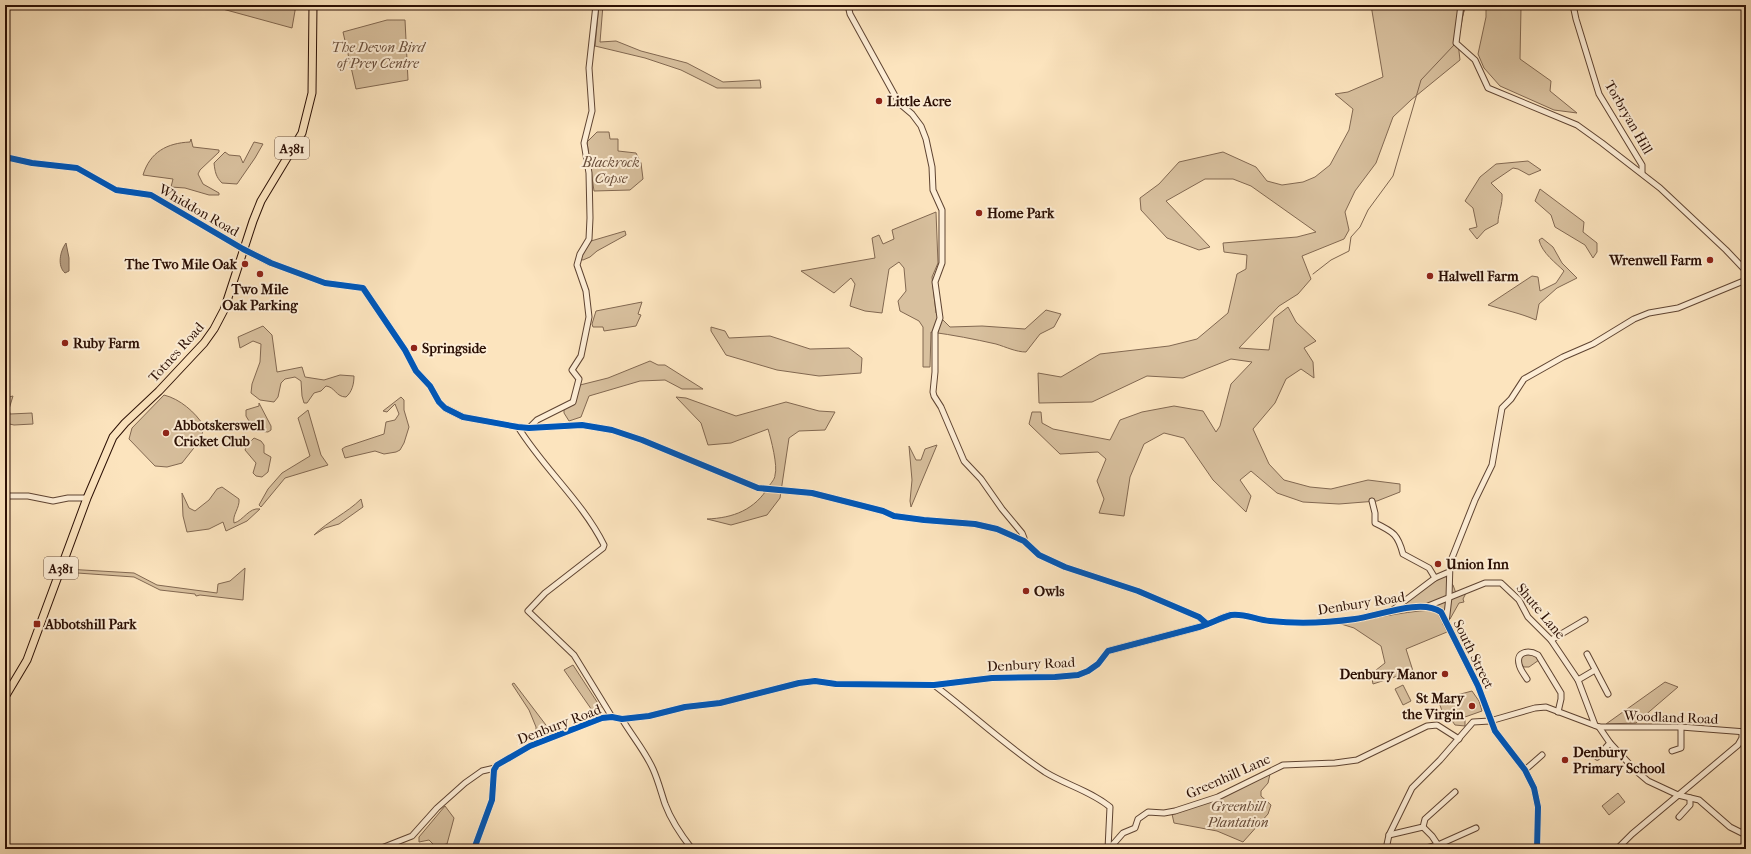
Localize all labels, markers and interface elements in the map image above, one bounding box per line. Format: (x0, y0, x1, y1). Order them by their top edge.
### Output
park label: The Devon Bird of Prey Centre (331, 39, 427, 72)
street label: Torbryan Hill (1601, 77, 1657, 157)
place label: Little Acre (887, 93, 951, 110)
marker: Little Acre (874, 96, 884, 106)
road number: A381 (275, 137, 309, 159)
park label: Blackrock Copse (581, 154, 640, 187)
street label: Whiddon Road (155, 180, 242, 241)
place label: Home Park (987, 205, 1055, 222)
marker: Home Park (974, 208, 984, 218)
place label: Wrenwell Farm (1608, 252, 1702, 269)
marker: Wrenwell Farm (1705, 255, 1715, 265)
place label: The Two Mile Oak (124, 256, 238, 273)
marker: The Two Mile Oak (240, 259, 250, 269)
place label: Halwell Farm (1438, 268, 1519, 285)
marker: Two Mile Oak Parking (255, 269, 265, 279)
marker: Halwell Farm (1425, 271, 1435, 281)
place label: Two Mile Oak Parking (222, 281, 298, 314)
street label: Totnes Road (145, 319, 208, 386)
place label: Ruby Farm (73, 335, 140, 352)
marker: Ruby Farm (60, 338, 70, 348)
place label: Springside (422, 340, 486, 357)
marker: Springside (409, 343, 419, 353)
place label: Abbotskerswell Cricket Club (173, 417, 265, 450)
marker: Abbotskerswell Cricket Club (161, 428, 171, 438)
place label: Union Inn (1445, 556, 1510, 573)
road number: A381 (44, 557, 78, 579)
marker: Union Inn (1433, 559, 1443, 569)
street label: Shute Lane (1512, 580, 1569, 643)
place label: Owls (1034, 583, 1065, 600)
marker: Owls (1021, 586, 1031, 596)
street label: Denbury Road (1316, 588, 1406, 619)
place label: Abbotshill Park (44, 616, 137, 633)
street label: South Street (1449, 617, 1498, 692)
marker: Abbotshill Park (32, 619, 42, 629)
street label: Denbury Road (986, 654, 1076, 675)
place label: Denbury Manor (1339, 666, 1438, 683)
marker: Denbury Manor (1440, 669, 1450, 679)
place label: St Mary the Virgin (1401, 690, 1466, 723)
street label: Denbury Road (515, 701, 604, 748)
marker: St Mary the Virgin (1467, 701, 1477, 711)
street label: Woodland Road (1622, 707, 1719, 728)
place label: Denbury Primary School (1573, 744, 1665, 777)
street label: Greenhill Lane (1183, 750, 1273, 803)
marker: Denbury Primary School (1560, 755, 1570, 765)
park label: Greenhill Plantation (1206, 798, 1269, 831)

